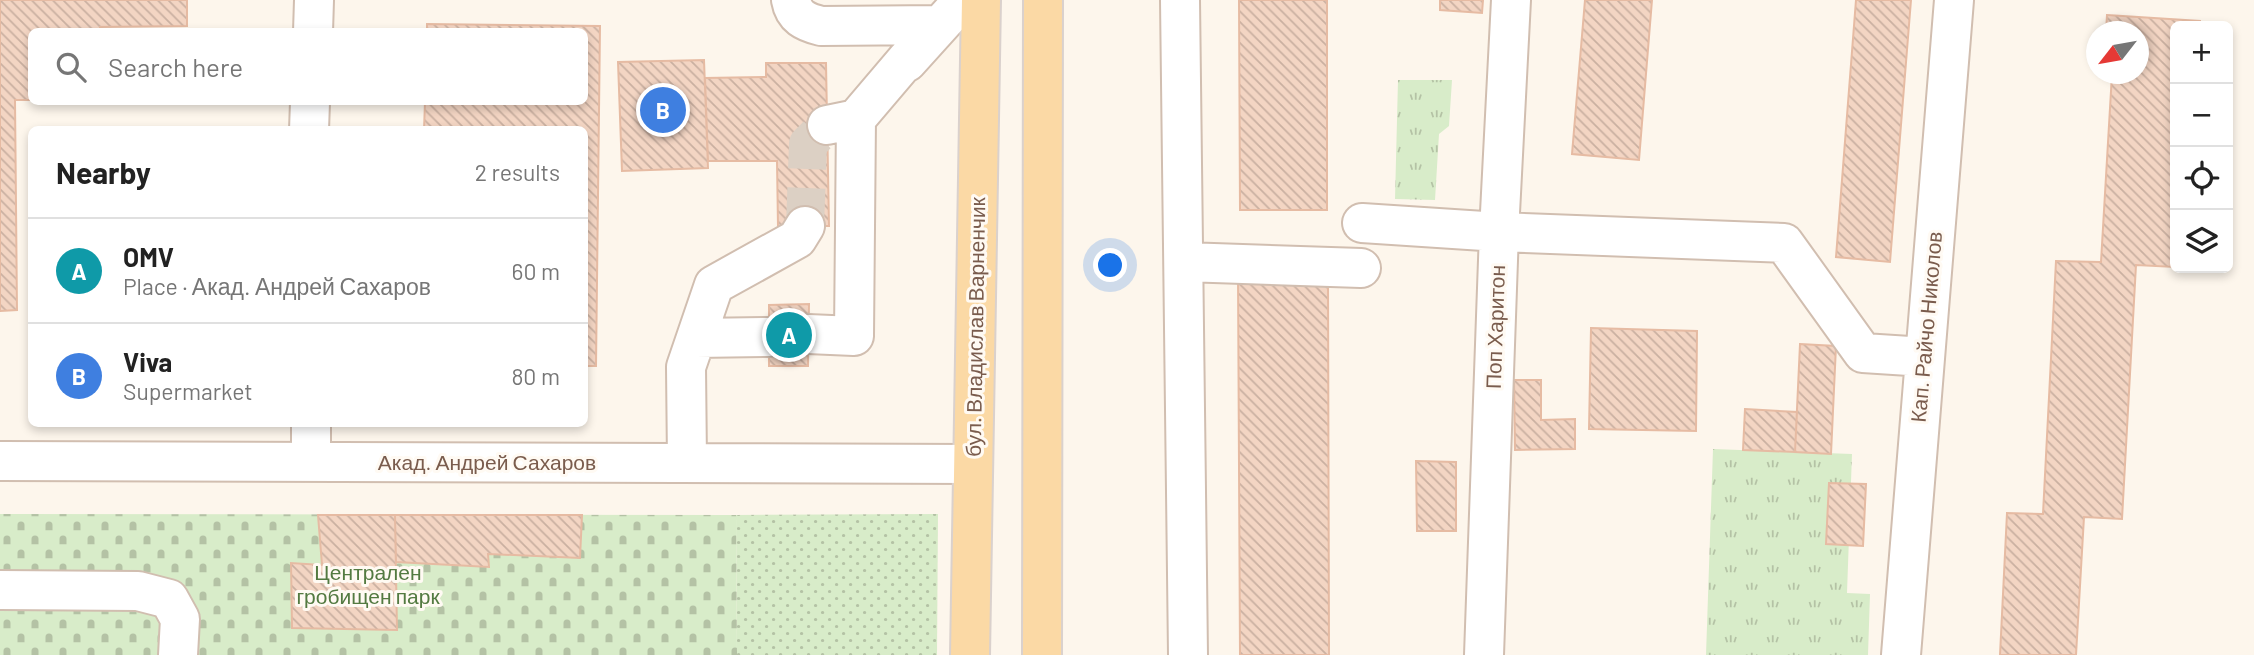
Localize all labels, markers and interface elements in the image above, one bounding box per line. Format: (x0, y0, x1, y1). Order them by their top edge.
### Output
north arrow (2086, 21, 2149, 84)
map controls (2170, 21, 2233, 273)
button: + (2170, 21, 2233, 84)
search box (28, 28, 588, 105)
icon: search (52, 48, 90, 86)
text: Search here (108, 51, 243, 82)
pin: B (640, 84, 686, 136)
button: − (2170, 84, 2233, 147)
button: locate (2170, 147, 2233, 210)
text: Nearby (56, 154, 151, 190)
text: 2 results (475, 158, 560, 186)
street label: бул. Владислав Варненчик (960, 196, 989, 457)
button: layers (2170, 210, 2233, 273)
street label: Кап. Райчо Николов (1905, 230, 1946, 423)
text: OMV (123, 241, 174, 272)
your location (1093, 248, 1127, 282)
text: A (71, 257, 87, 285)
text: 60 m (512, 257, 560, 285)
street label: Поп Харитон (1480, 264, 1509, 389)
text: Place · Акад. Андрей Сахаров (123, 272, 431, 300)
pin: A (766, 309, 812, 361)
text: Viva (123, 346, 172, 377)
text: B (72, 362, 86, 390)
text: 80 m (511, 362, 560, 390)
text: Supermarket (123, 377, 253, 405)
street label: Акад. Андрей Сахаров (378, 449, 596, 474)
park label: Централен гробищен парк (296, 559, 440, 608)

